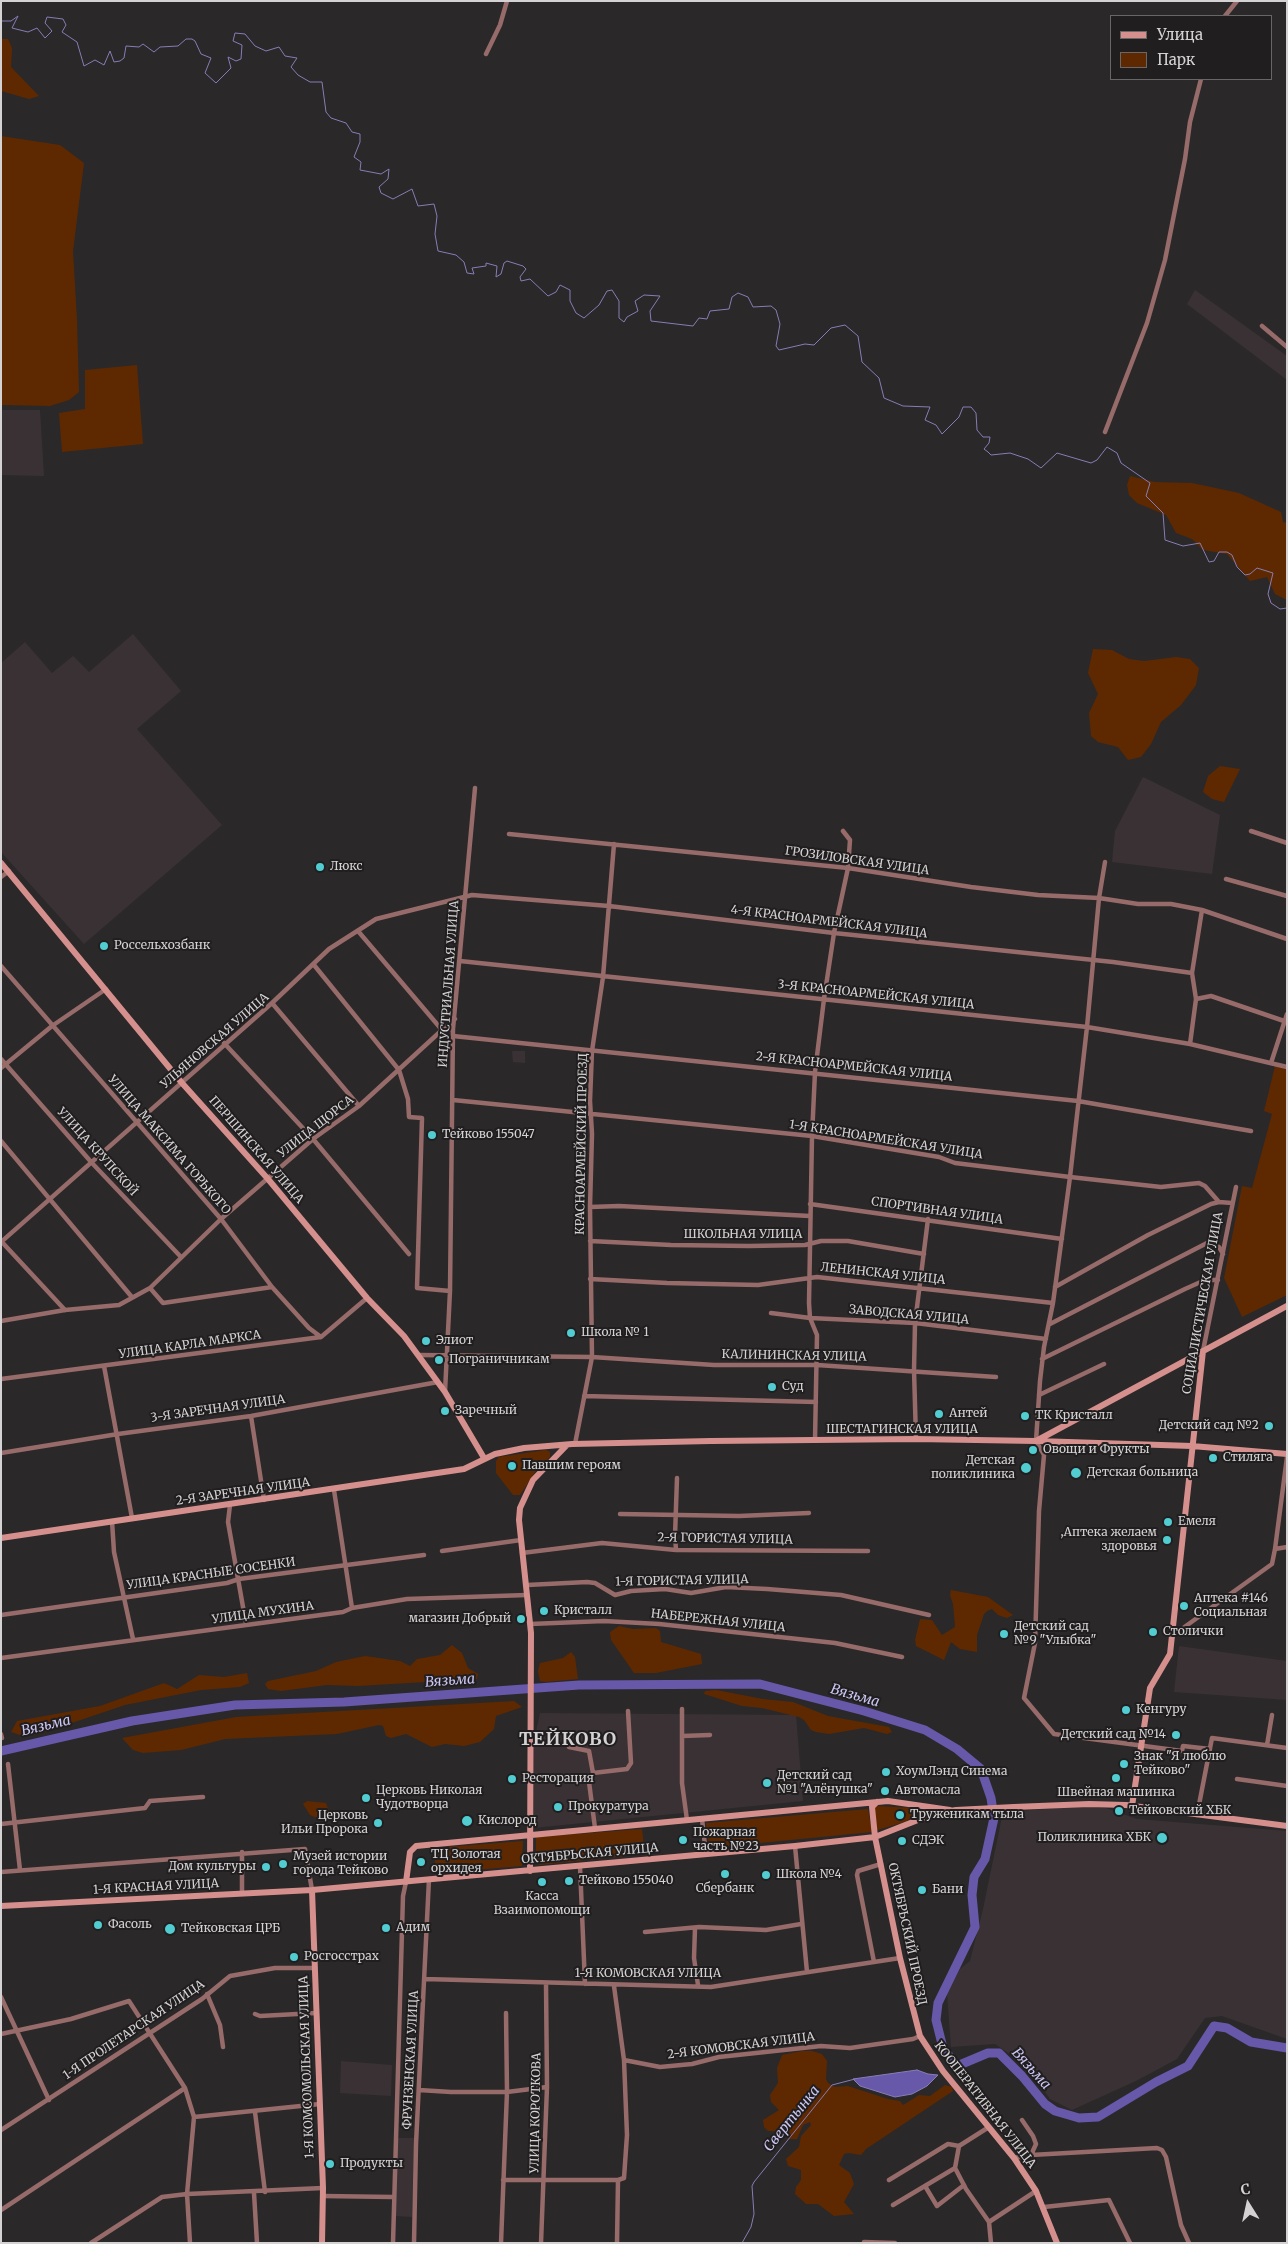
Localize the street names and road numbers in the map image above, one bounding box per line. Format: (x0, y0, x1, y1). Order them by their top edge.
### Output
street label: ГРОЗИЛОВСКАЯ УЛИЦА (784, 844, 930, 878)
street label: ИНДУСТРИАЛЬНАЯ УЛИЦА (436, 900, 462, 1068)
street label: 4-Я КРАСНОАРМЕЙСКАЯ УЛИЦА (730, 903, 928, 941)
street label: 3-Я КРАСНОАРМЕЙСКАЯ УЛИЦА (777, 978, 975, 1012)
street label: УЛЬЯНОВСКАЯ УЛИЦА (158, 990, 272, 1092)
street label: 2-Я КРАСНОАРМЕЙСКАЯ УЛИЦА (755, 1050, 953, 1084)
street label: КРАСНОАРМЕЙСКИЙ ПРОЕЗД (573, 1053, 591, 1235)
street label: УЛИЦА МАКСИМА ГОРЬКОГО (105, 1073, 233, 1217)
street label: ПЕРШИНСКАЯ УЛИЦА (206, 1093, 306, 1207)
street label: УЛИЦА ЩОРСА (275, 1093, 357, 1161)
street label: УЛИЦА КРУПСКОЙ (54, 1105, 140, 1199)
street label: 1-Я КРАСНОАРМЕЙСКАЯ УЛИЦА (788, 1118, 984, 1162)
street label: СПОРТИВНАЯ УЛИЦА (870, 1195, 1004, 1227)
street label: СОЦИАЛИСТИЧЕСКАЯ УЛИЦА (1180, 1211, 1226, 1395)
street label: ШКОЛЬНАЯ УЛИЦА (683, 1228, 803, 1242)
street label: ЛЕНИНСКАЯ УЛИЦА (820, 1260, 946, 1288)
street label: ЗАВОДСКАЯ УЛИЦА (848, 1303, 970, 1327)
street label: УЛИЦА КАРЛА МАРКСА (118, 1328, 262, 1362)
street label: КАЛИНИНСКАЯ УЛИЦА (721, 1348, 867, 1364)
street label: 3-Я ЗАРЕЧНАЯ УЛИЦА (150, 1392, 286, 1426)
street label: ШЕСТАГИНСКАЯ УЛИЦА (826, 1423, 978, 1437)
street label: 2-Я ЗАРЕЧНАЯ УЛИЦА (175, 1475, 311, 1509)
street label: 2-Я ГОРИСТАЯ УЛИЦА (657, 1531, 793, 1547)
street label: УЛИЦА КРАСНЫЕ СОСЕНКИ (126, 1555, 296, 1593)
street label: 1-Я ГОРИСТАЯ УЛИЦА (615, 1573, 749, 1589)
street label: УЛИЦА МУХИНА (211, 1599, 315, 1627)
street label: НАБЕРЕЖНАЯ УЛИЦА (650, 1607, 786, 1635)
street label: ОКТЯБРЬСКАЯ УЛИЦА (521, 1841, 659, 1867)
street label: ОКТЯБРЬСКИЙ ПРОЕЗД (885, 1862, 929, 2006)
street label: 1-Я КРАСНАЯ УЛИЦА (93, 1877, 219, 1897)
street label: 1-Я КОМОВСКАЯ УЛИЦА (575, 1967, 721, 1981)
street label: 1-Я КОМСОМОЛЬСКАЯ УЛИЦА (297, 1975, 317, 2159)
street label: 1-Я ПРОЛЕТАРСКАЯ УЛИЦА (61, 1977, 207, 2083)
street label: ФРУНЗЕНСКАЯ УЛИЦА (400, 1990, 422, 2130)
street label: 2-Я КОМОВСКАЯ УЛИЦА (666, 2030, 816, 2062)
street label: КООПЕРАТИВНАЯ УЛИЦА (931, 2039, 1039, 2171)
street label: УЛИЦА КОРОТКОВА (528, 2052, 544, 2174)

